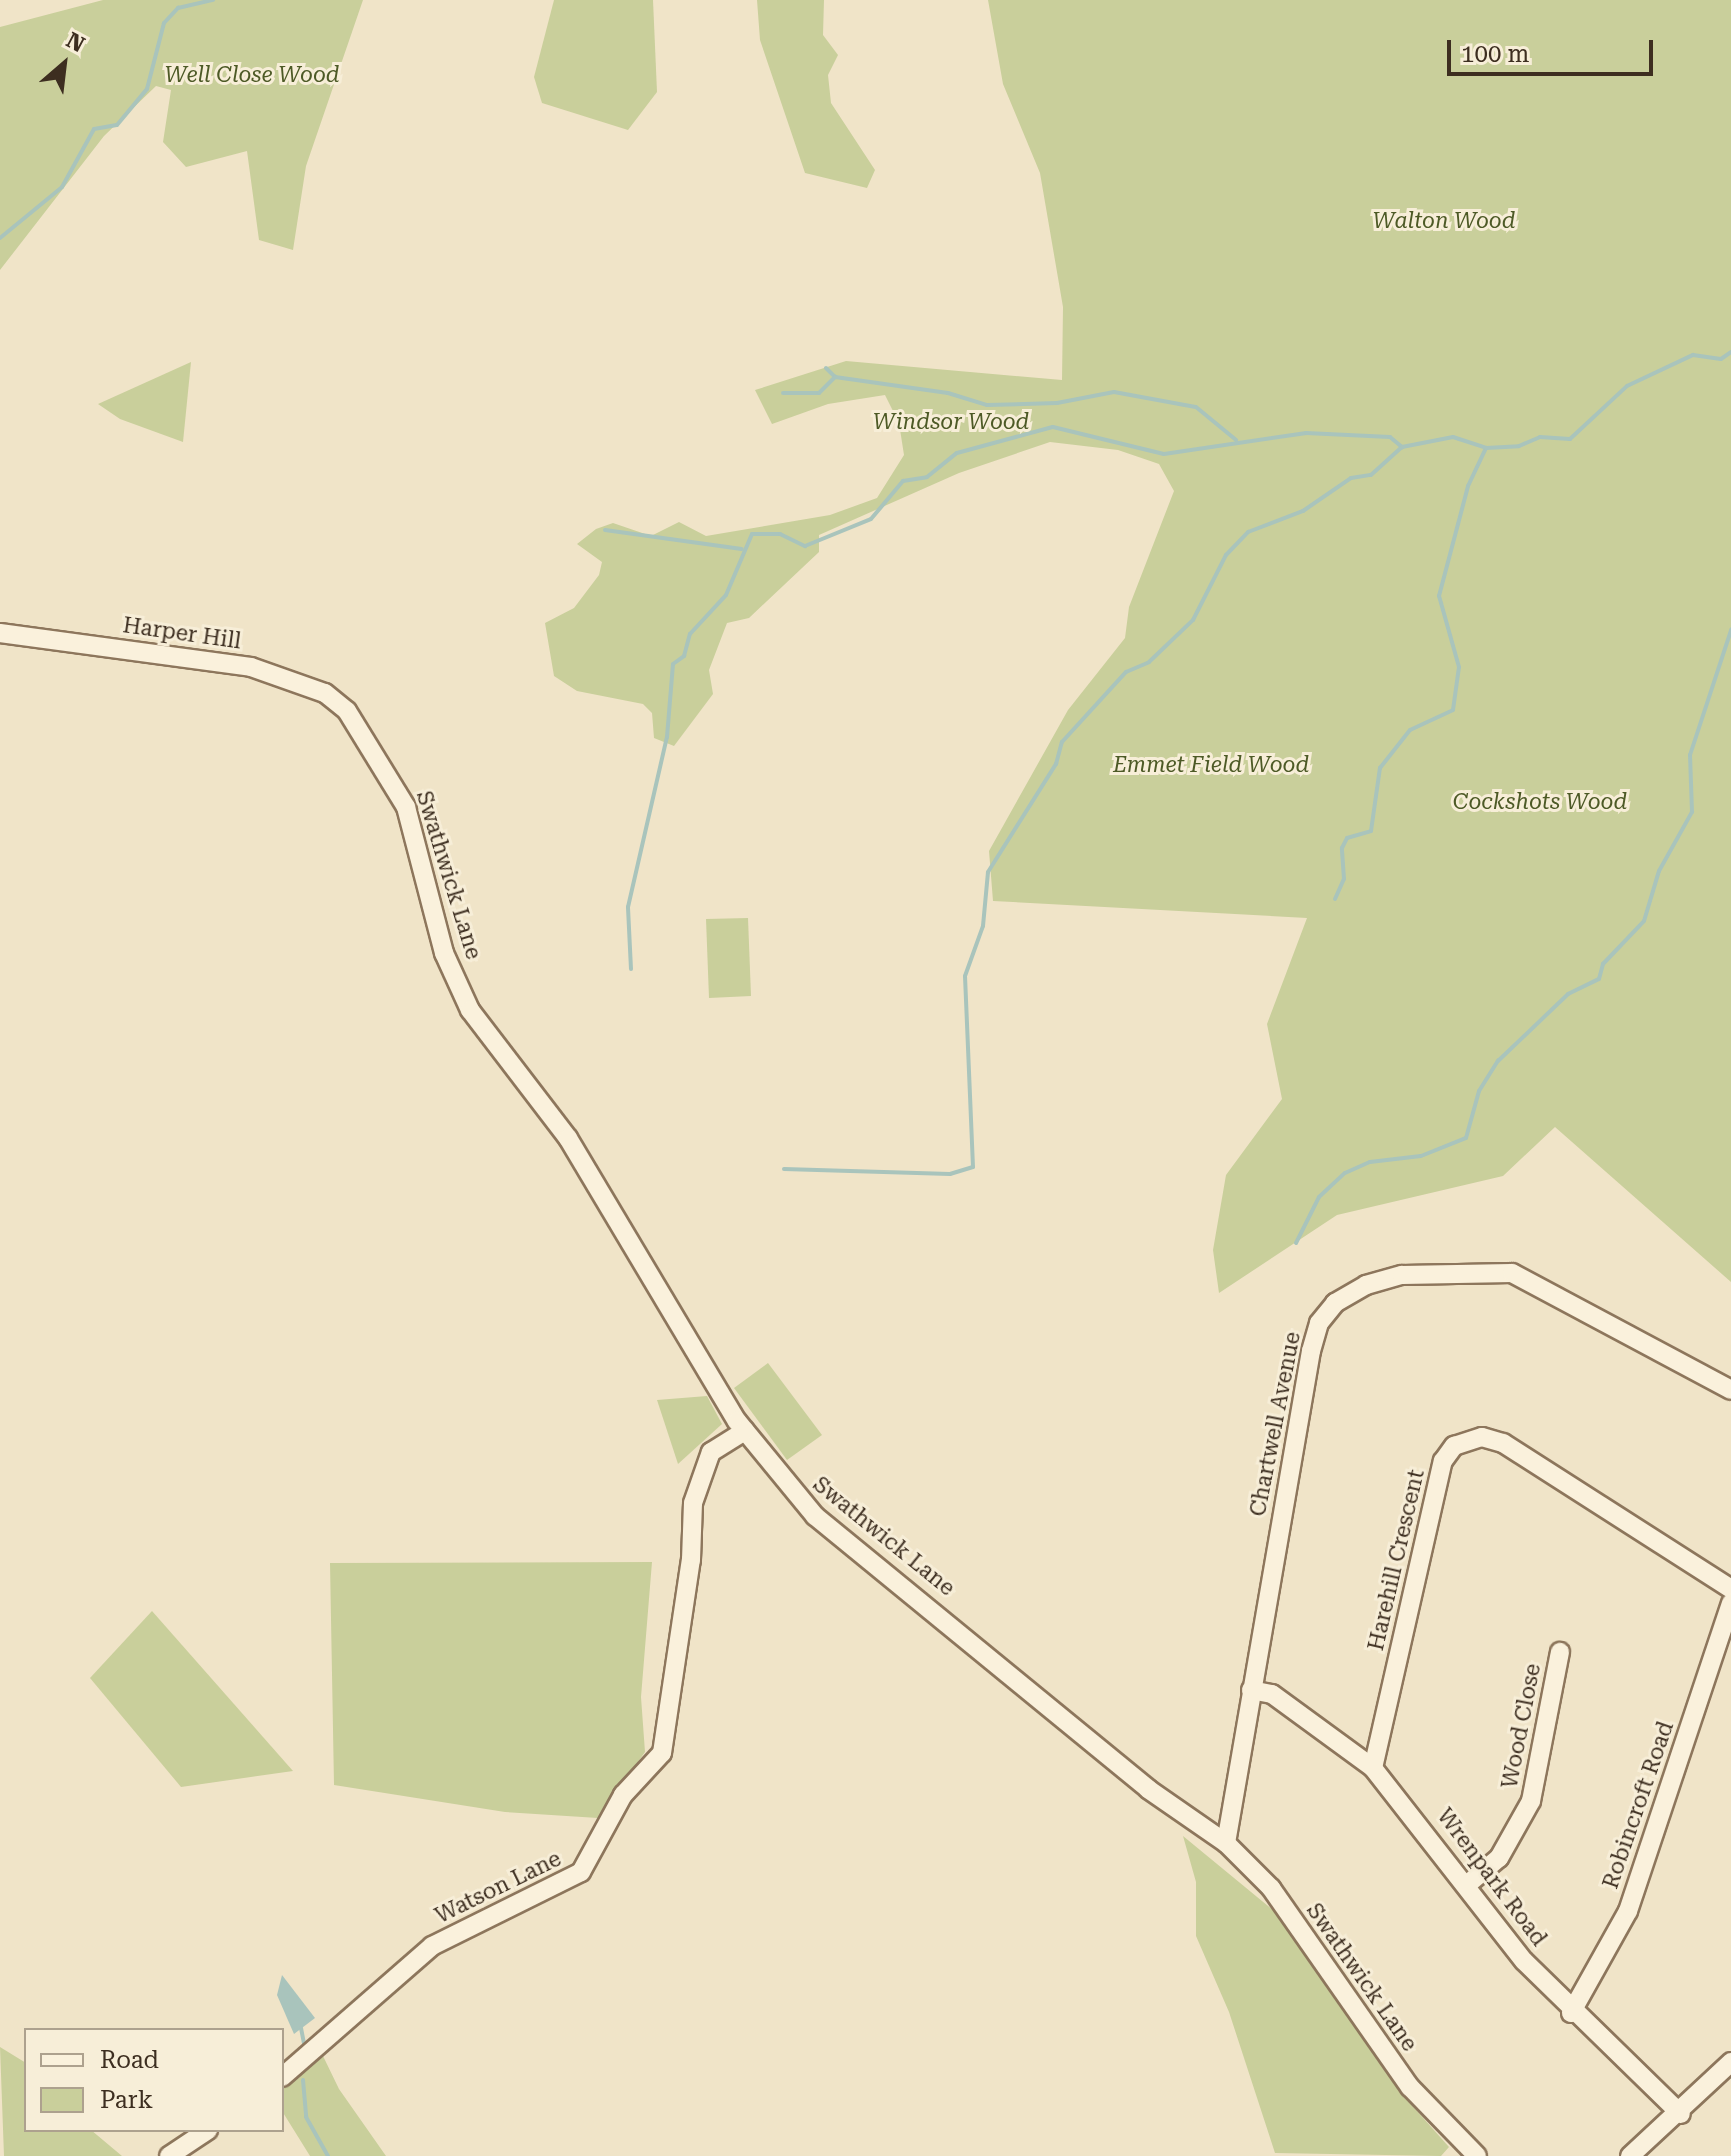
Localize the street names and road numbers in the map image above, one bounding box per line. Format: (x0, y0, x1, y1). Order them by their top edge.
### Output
street label: Harper Hill (121, 612, 243, 654)
street label: Swathwick Lane (411, 788, 487, 962)
street label: Chartwell Avenue (1244, 1330, 1306, 1518)
street label: Harehill Crescent (1362, 1467, 1430, 1653)
street label: Swathwick Lane (808, 1471, 960, 1601)
street label: Wood Close (1496, 1661, 1546, 1791)
street label: Robincroft Road (1597, 1718, 1679, 1892)
street label: Wrenpark Road (1432, 1803, 1552, 1951)
street label: Watson Lane (431, 1845, 565, 1929)
street label: Swathwick Lane (1301, 1898, 1423, 2056)

